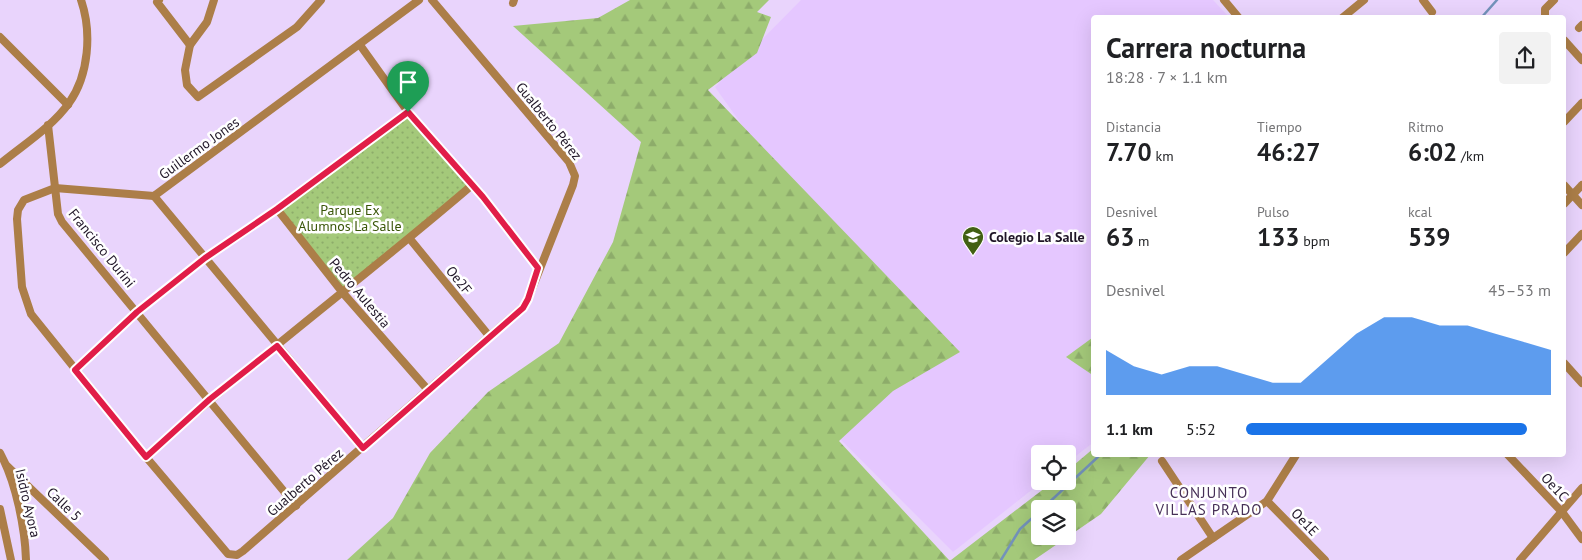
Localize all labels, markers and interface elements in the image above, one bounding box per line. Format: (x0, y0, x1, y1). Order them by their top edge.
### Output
text: Carrera nocturna (1106, 29, 1306, 66)
button: share (1499, 32, 1551, 84)
pin (387, 61, 429, 112)
text: 18:28 · 7 × 1.1 km (1106, 67, 1227, 87)
icon: arrive (394, 68, 422, 96)
street label: Gualberto Pérez (512, 78, 586, 164)
street label: Guillermo Jones (155, 113, 243, 183)
text: Distancia (1106, 118, 1161, 136)
text: Tiempo (1257, 118, 1302, 136)
text: Ritmo (1408, 118, 1444, 136)
text: 7.70 (1106, 136, 1152, 168)
text: 46:27 (1257, 136, 1320, 168)
text: 6:02 (1408, 136, 1457, 168)
text: km (1152, 147, 1174, 165)
text: /km (1457, 147, 1484, 165)
park label: Parque Ex Alumnos La Salle (298, 201, 402, 235)
text: Desnivel (1106, 203, 1157, 221)
text: Pulso (1257, 203, 1289, 221)
text: kcal (1408, 203, 1432, 221)
street label: Francisco Durini (65, 205, 139, 291)
text: 63 (1106, 221, 1134, 253)
text: 133 (1257, 221, 1300, 253)
text: 539 (1408, 221, 1451, 253)
school or university icon: Colegio La Salle (961, 225, 985, 256)
place label: Colegio La Salle (989, 228, 1085, 246)
text: m (1134, 232, 1149, 250)
text: bpm (1300, 232, 1330, 250)
street label: Pedro Aulestia (326, 254, 395, 332)
street label: Oe2F (442, 262, 476, 298)
text: Desnivel (1106, 280, 1165, 300)
text: 45–53 m (1488, 280, 1551, 300)
text: 1.1 km (1106, 419, 1153, 439)
text: 5:52 (1186, 419, 1216, 439)
street label: Gualberto Pérez (263, 444, 347, 520)
map controls (1031, 445, 1076, 545)
button: locate (1031, 445, 1076, 490)
street label: Isidro Ayora (11, 467, 45, 539)
street label: Oe1C (1537, 469, 1573, 505)
street label: Calle 5 (43, 483, 85, 525)
district label: CONJUNTO VILLAS PRADO (1155, 483, 1263, 519)
button: layers (1031, 500, 1076, 545)
street label: Oe1E (1287, 504, 1323, 540)

